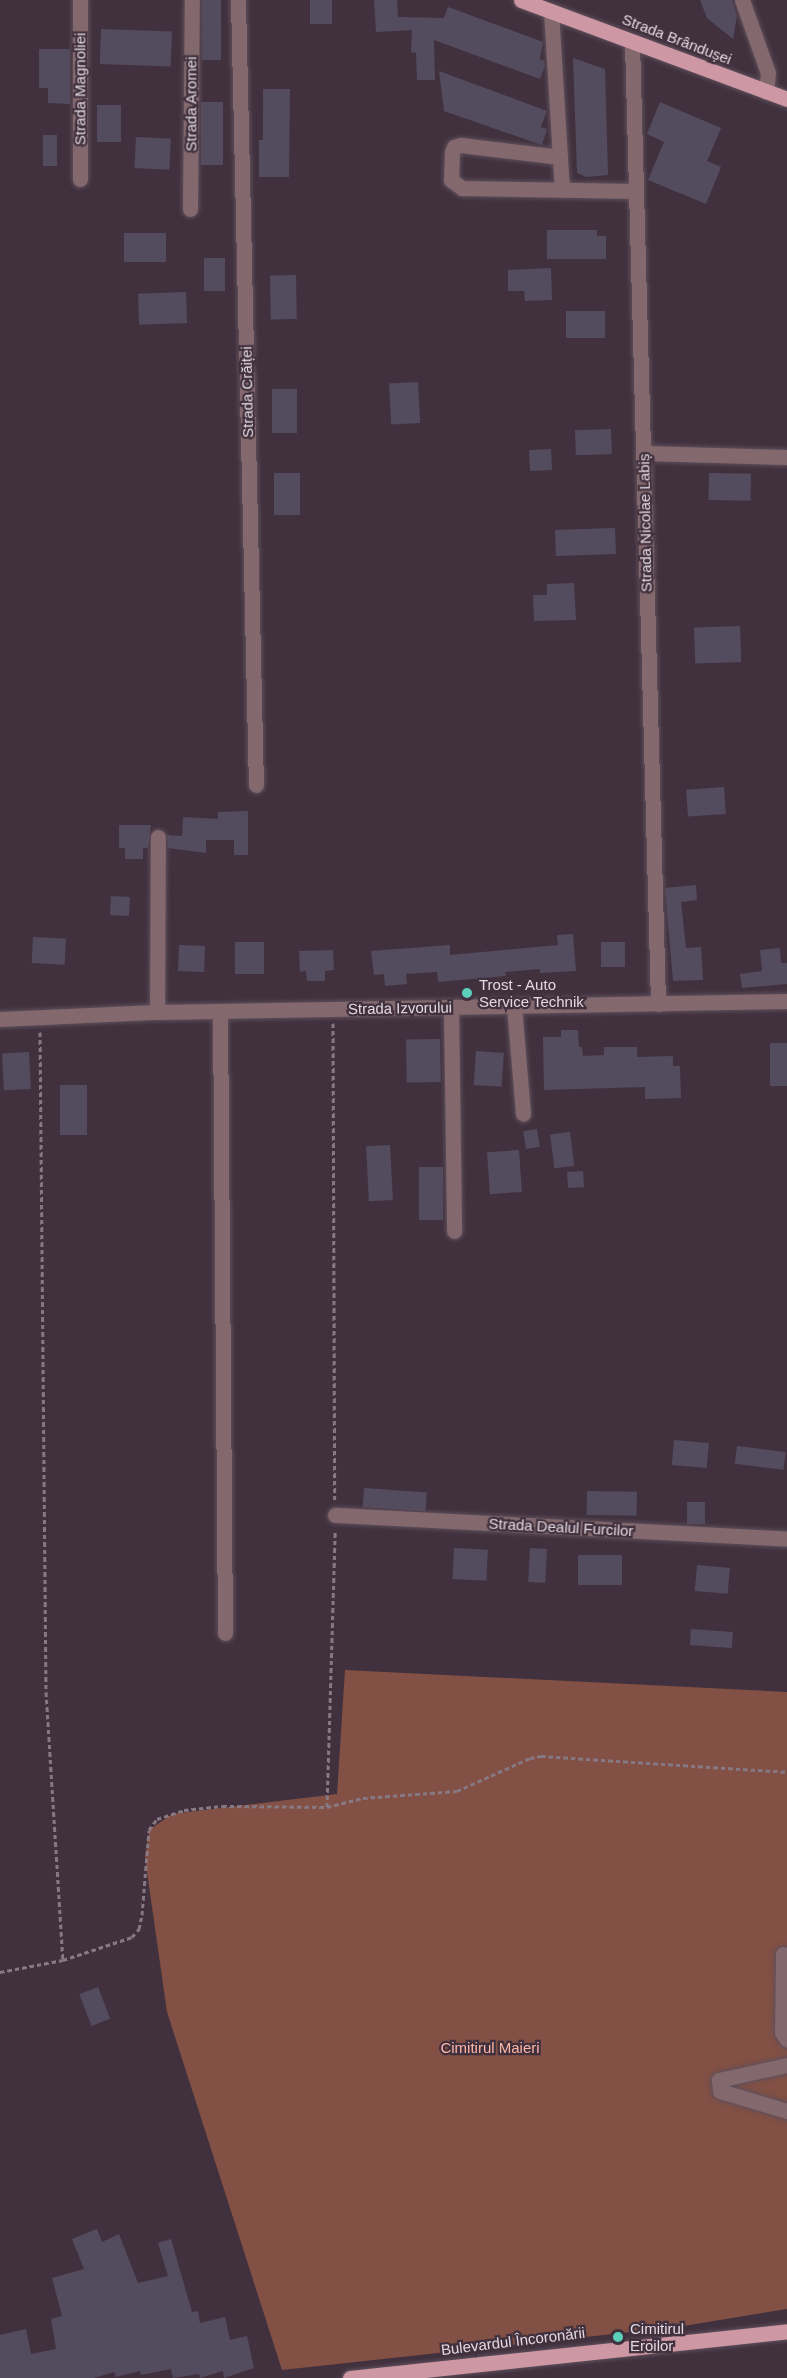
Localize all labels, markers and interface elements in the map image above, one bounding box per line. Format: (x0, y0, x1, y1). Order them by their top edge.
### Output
street label: Strada Brândușei (620, 10, 734, 68)
street label: Strada Magnoliei (71, 33, 89, 145)
street label: Strada Aromei (182, 56, 200, 152)
street label: Strada Crăiței (237, 346, 257, 438)
street label: Strada Nicolae Labiș (635, 454, 655, 592)
place label: Trost - Auto Service Technik (479, 975, 584, 1010)
marker: Trost - Auto Service Technik (460, 986, 474, 1000)
street label: Strada Izvorului (348, 998, 452, 1018)
street label: Strada Dealul Furcilor (488, 1514, 634, 1540)
park label: Cimitirul Maieri (440, 2039, 540, 2057)
place label: Cimitirul Eroilor (630, 2319, 684, 2354)
street label: Bulevardul Încoronării (440, 2323, 586, 2359)
marker: Cimitirul Eroilor (611, 2330, 625, 2344)

